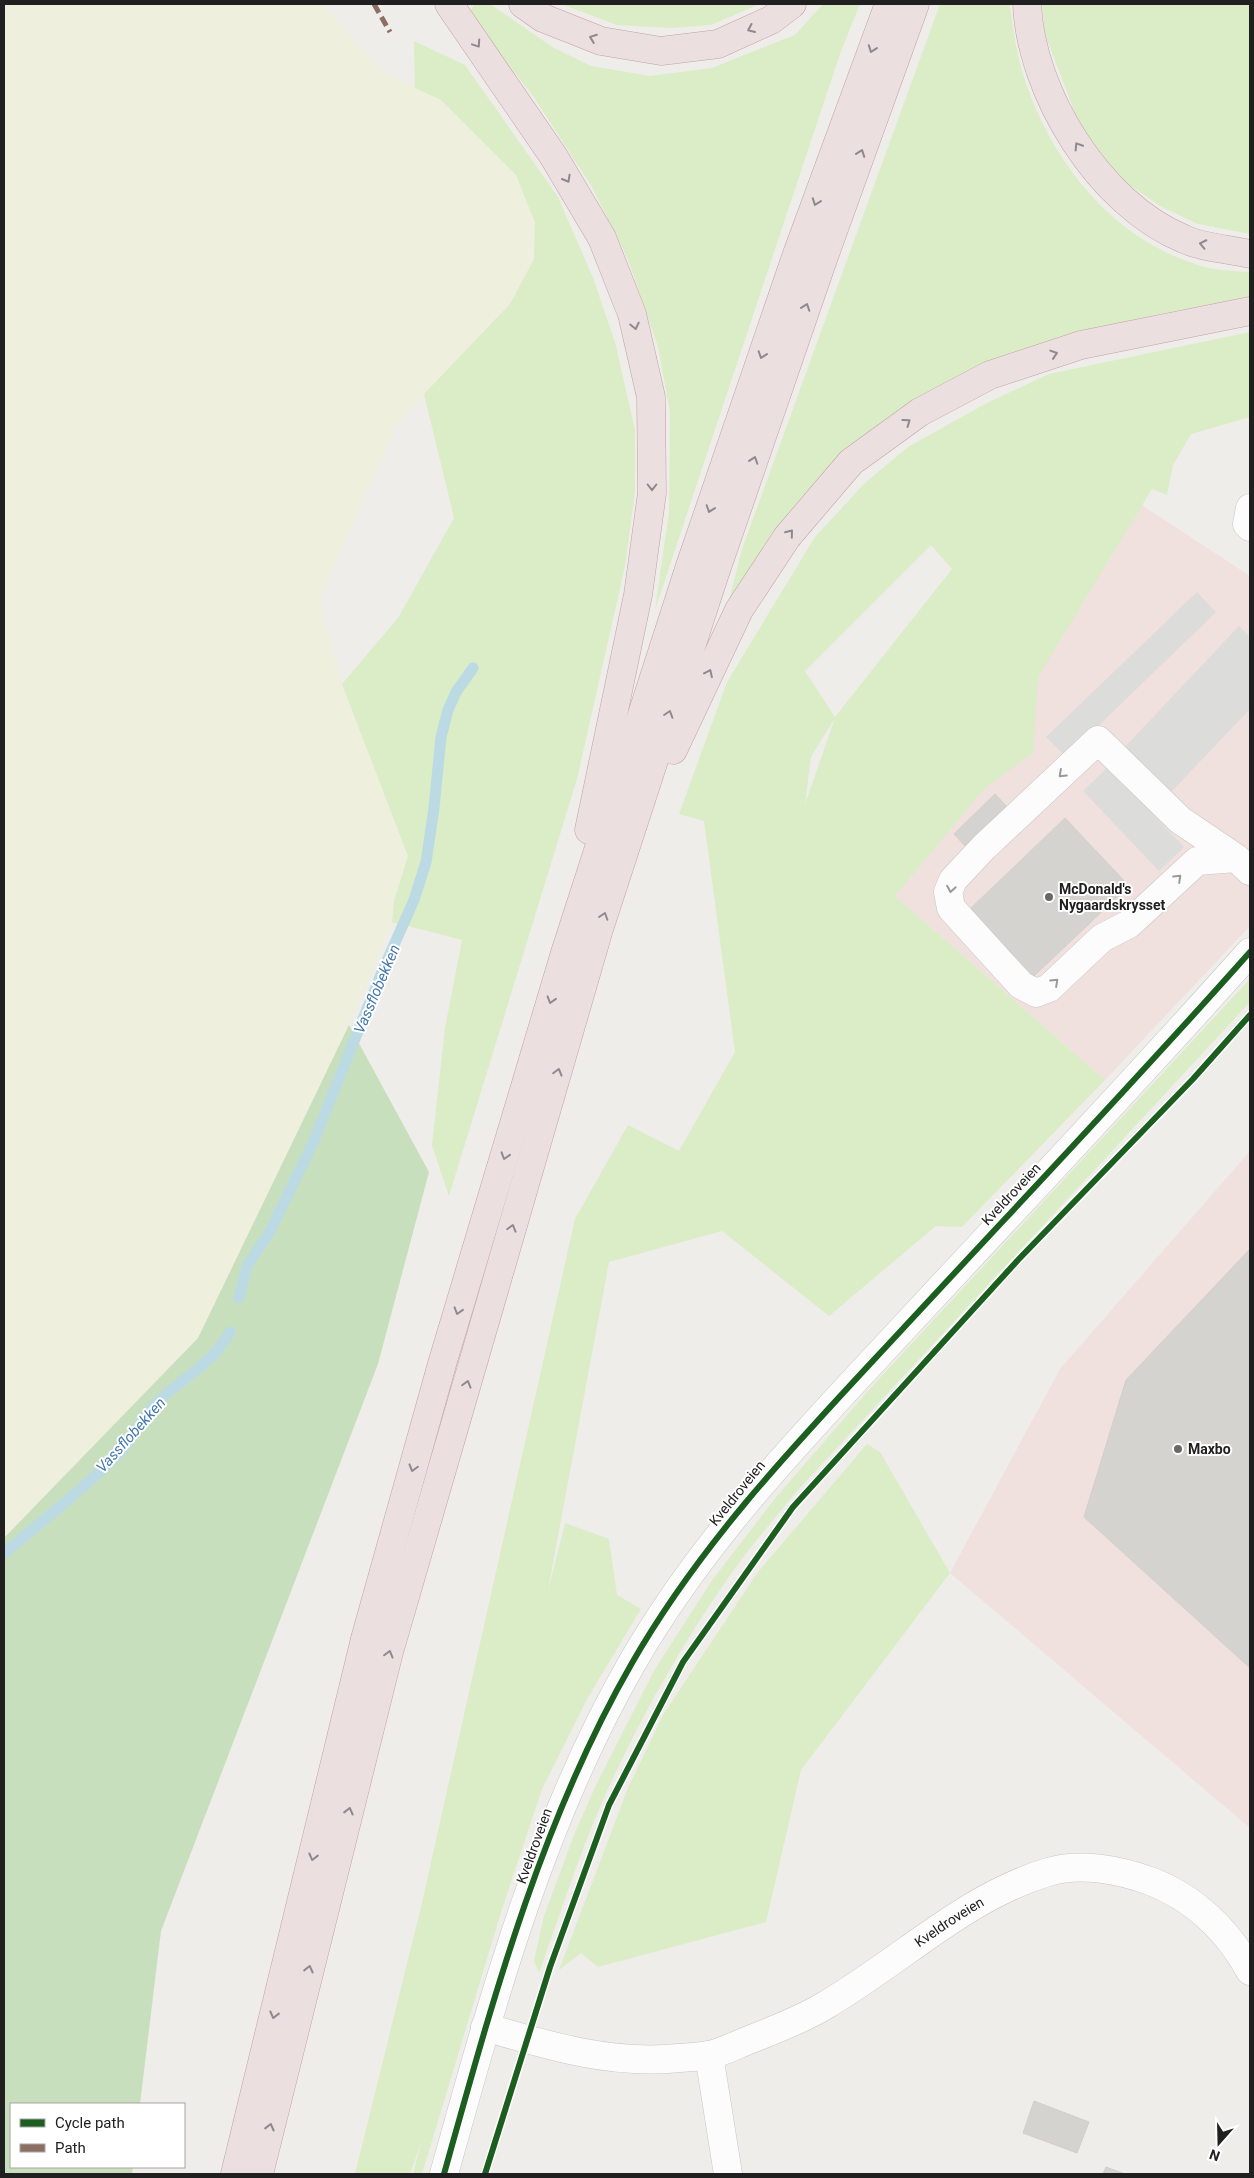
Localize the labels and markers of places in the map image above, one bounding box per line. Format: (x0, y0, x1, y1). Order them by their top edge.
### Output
place label: McDonald's Nygaardskrysset (1059, 881, 1166, 913)
marker: McDonald's Nygaardskrysset (1043, 891, 1055, 903)
place label: Maxbo (1188, 1441, 1231, 1457)
marker: Maxbo (1172, 1443, 1184, 1455)

